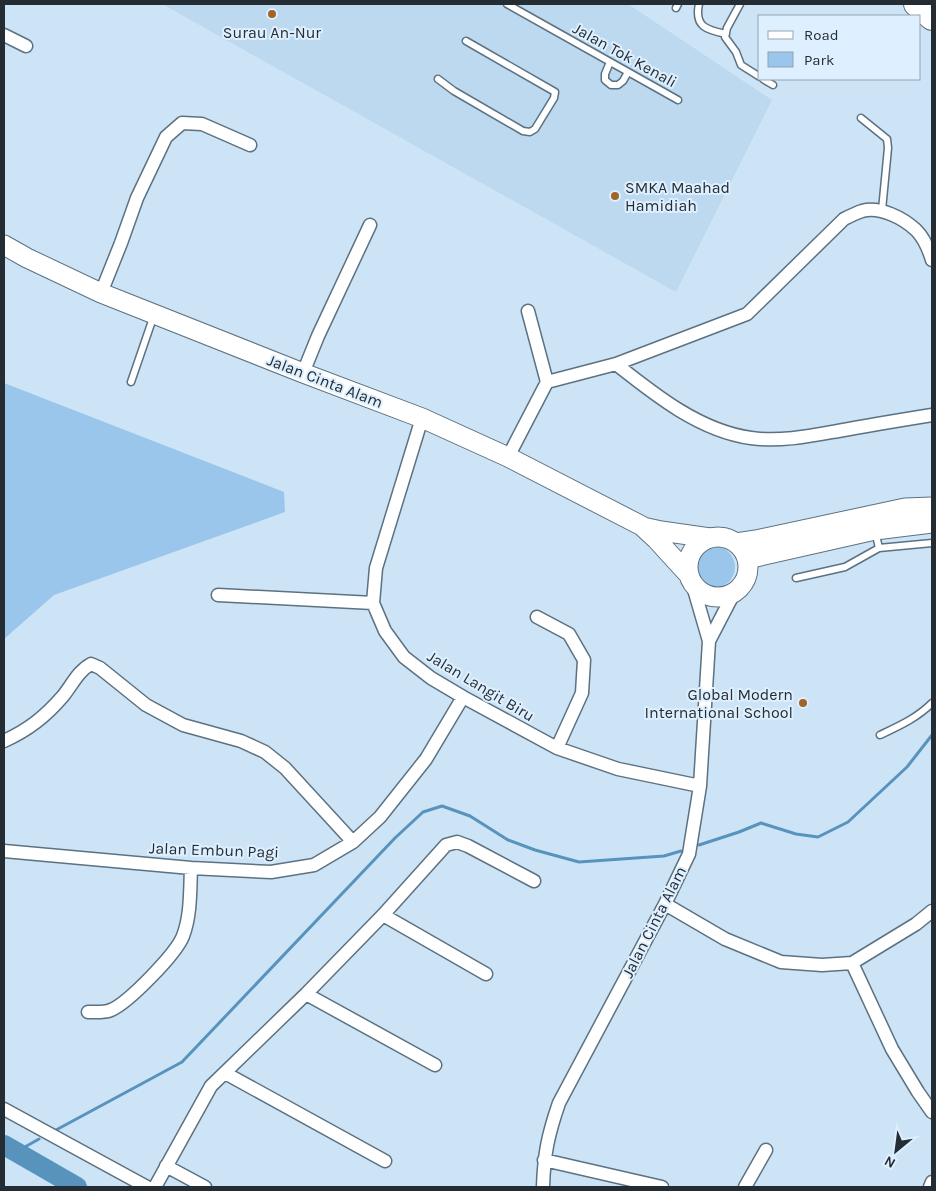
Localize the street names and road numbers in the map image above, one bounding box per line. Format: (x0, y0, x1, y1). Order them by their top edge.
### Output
street label: Jalan Tok Kenali (570, 19, 680, 91)
street label: Jalan Cinta Alam (265, 350, 385, 412)
street label: Jalan Langit Biru (424, 646, 538, 726)
street label: Jalan Embun Pagi (149, 838, 279, 862)
street label: Jalan Cinta Alam (618, 863, 690, 981)

